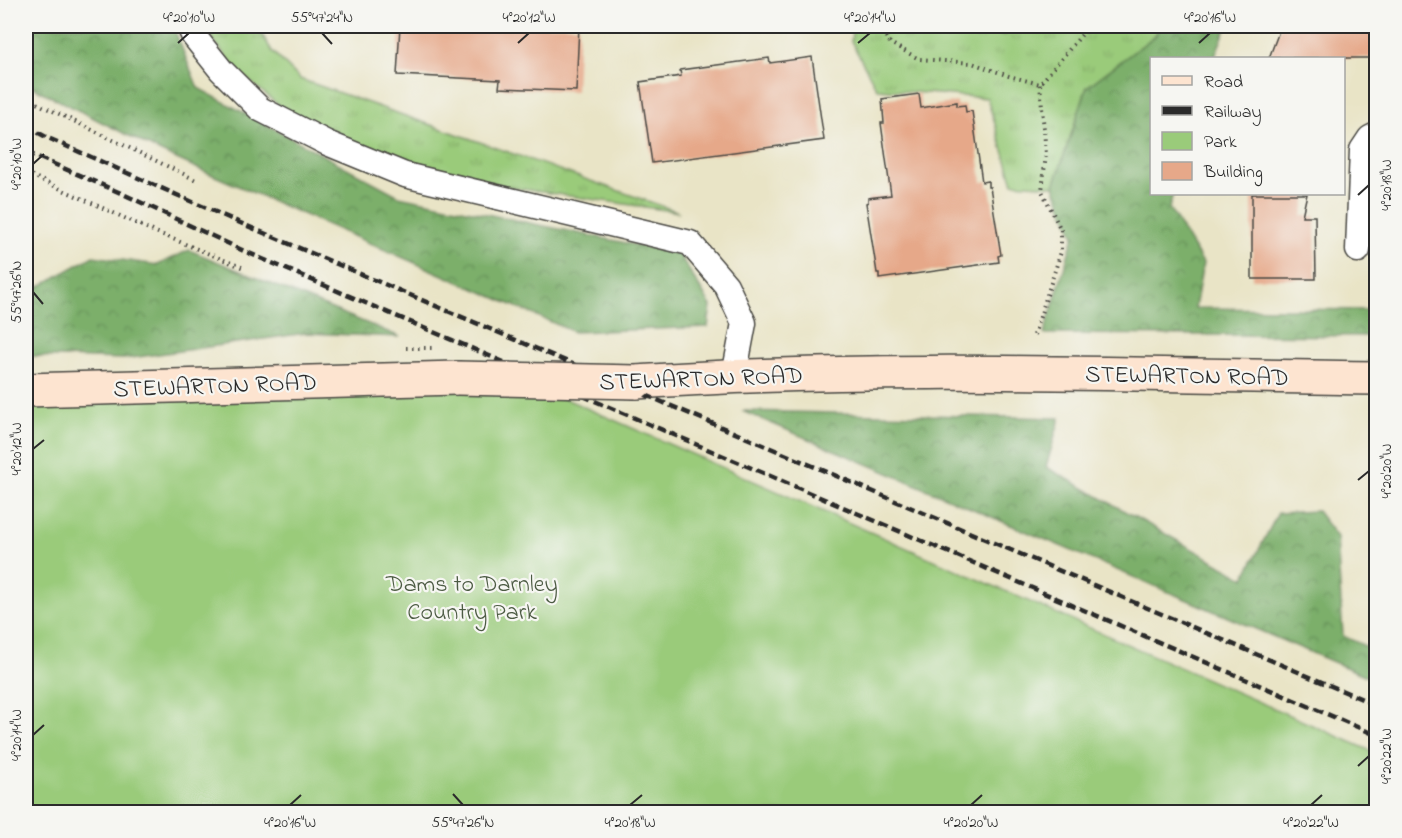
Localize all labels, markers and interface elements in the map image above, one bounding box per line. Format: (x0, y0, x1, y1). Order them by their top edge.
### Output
text: 4°20'10"W (163, 7, 215, 29)
text: 55°47'24"N (291, 7, 353, 29)
text: 4°20'12"W (502, 7, 556, 29)
text: 4°20'14"W (844, 7, 896, 29)
text: 4°20'16"W (1184, 7, 1236, 29)
legend (1150, 57, 1345, 195)
text: Road (1204, 70, 1243, 96)
text: Railway (1204, 100, 1261, 126)
text: Park (1204, 130, 1237, 156)
text: 4°20'10"W (6, 138, 28, 190)
text: 4°20'18"W (1376, 159, 1398, 211)
text: Building (1203, 160, 1263, 187)
text: 55°47'26"N (6, 261, 28, 323)
street label: STEWARTON ROAD (1085, 358, 1289, 397)
street label: STEWARTON ROAD (599, 359, 804, 402)
street label: STEWARTON ROAD (113, 366, 318, 409)
text: 4°20'12"W (6, 422, 28, 476)
text: 4°20'20"W (1376, 444, 1398, 498)
park label: Dams to Darnley Country Park (385, 568, 558, 632)
text: 4°20'14"W (6, 709, 28, 761)
text: 4°20'22"W (1376, 728, 1398, 784)
text: 4°20'16"W (264, 812, 316, 834)
text: 55°47'26"N (432, 812, 494, 834)
text: 4°20'18"W (604, 812, 656, 834)
text: 4°20'20"W (944, 812, 998, 834)
text: 4°20'22"W (1283, 812, 1339, 834)

